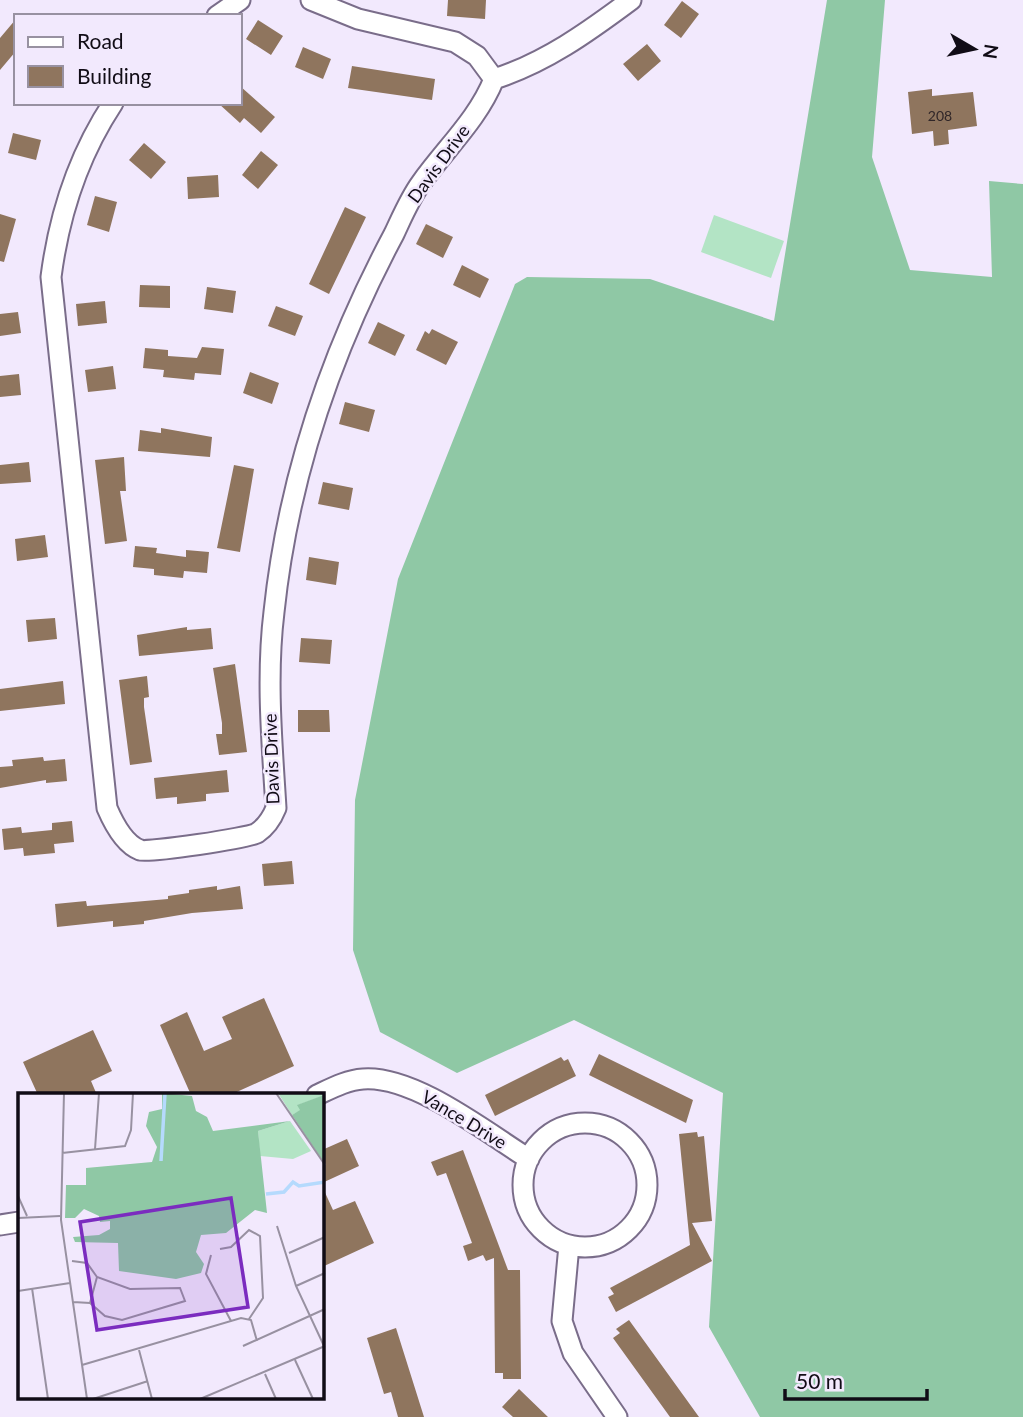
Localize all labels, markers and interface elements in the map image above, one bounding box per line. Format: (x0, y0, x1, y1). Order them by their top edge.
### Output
legend (14, 14, 242, 105)
north arrow (939, 14, 1009, 84)
text: Road (77, 28, 124, 53)
text: N (979, 43, 1004, 61)
text: Building (77, 63, 152, 88)
house number: 208 (928, 107, 952, 124)
street label: Davis Drive (403, 120, 474, 207)
street label: Davis Drive (258, 713, 284, 805)
street label: Vance Drive (418, 1085, 511, 1153)
inset map (18, 1093, 324, 1400)
scale bar (785, 1358, 927, 1402)
text: 50 m (796, 1368, 843, 1393)

